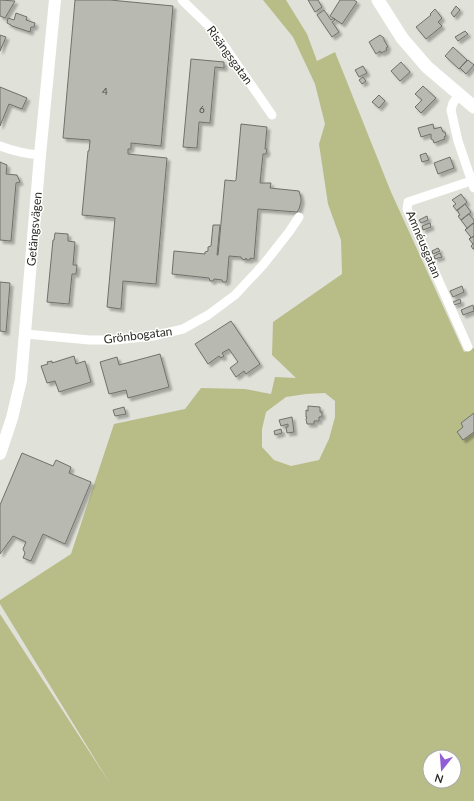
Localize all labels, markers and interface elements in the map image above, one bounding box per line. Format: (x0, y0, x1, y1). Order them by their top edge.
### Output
street label: Risängsgatan (204, 23, 256, 87)
house number: 4 (102, 85, 108, 97)
house number: 6 (199, 103, 205, 115)
street label: Getängsvägen (23, 191, 45, 267)
street label: Amnéusgatan (403, 208, 445, 280)
street label: Grönbogatan (103, 323, 173, 347)
north arrow (422, 749, 462, 789)
text: N (433, 772, 445, 786)

